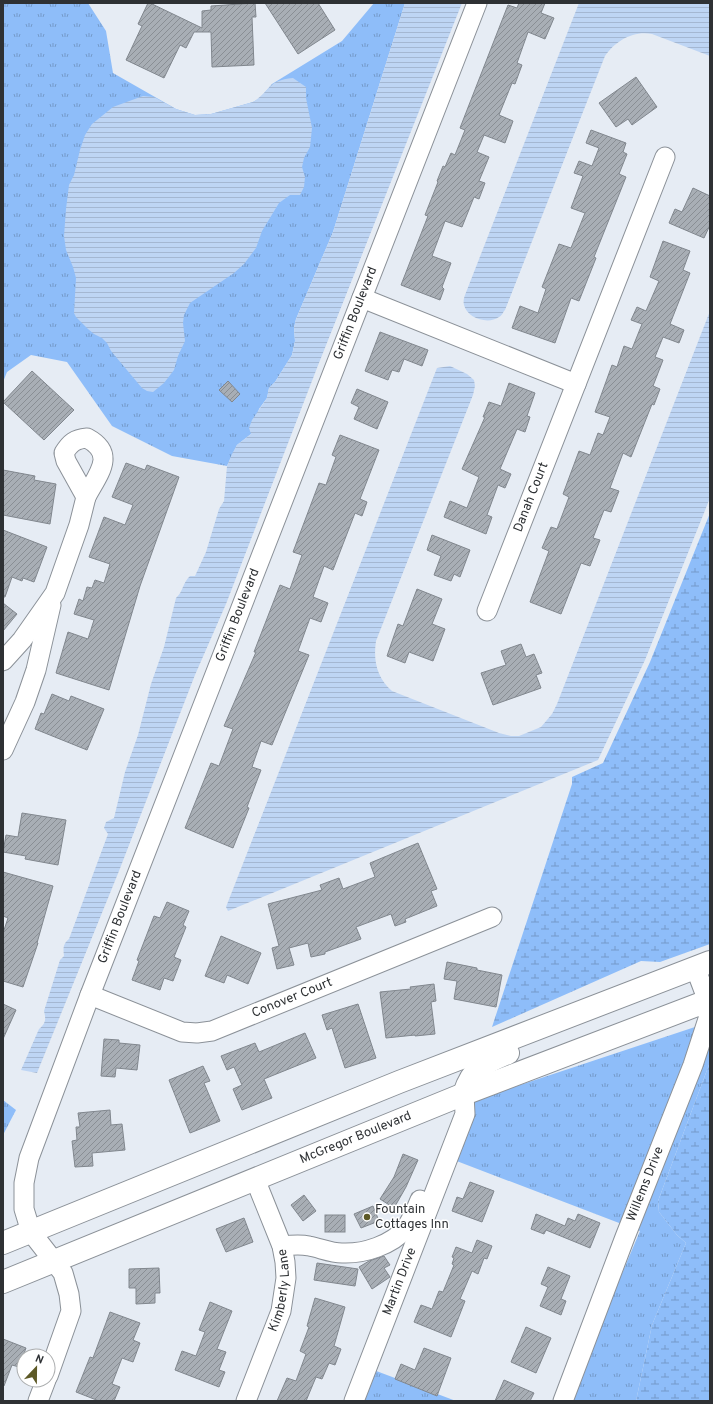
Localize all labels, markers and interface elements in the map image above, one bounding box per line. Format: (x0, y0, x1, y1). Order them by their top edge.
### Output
street label: Griffin Boulevard (330, 265, 381, 362)
street label: Danah Court (511, 460, 552, 535)
street label: Griffin Boulevard (213, 567, 263, 664)
street label: Griffin Boulevard (95, 868, 146, 966)
street label: Conover Court (250, 975, 335, 1022)
street label: McGregor Boulevard (298, 1108, 414, 1168)
street label: Willems Drive (624, 1145, 668, 1224)
place label: Fountain Cottages Inn (375, 1202, 449, 1233)
marker: Fountain Cottages Inn (362, 1212, 372, 1222)
street label: Martin Drive (380, 1245, 421, 1318)
street label: Kimberly Lane (266, 1247, 294, 1334)
north arrow (16, 1348, 56, 1388)
text: N (33, 1352, 46, 1368)

